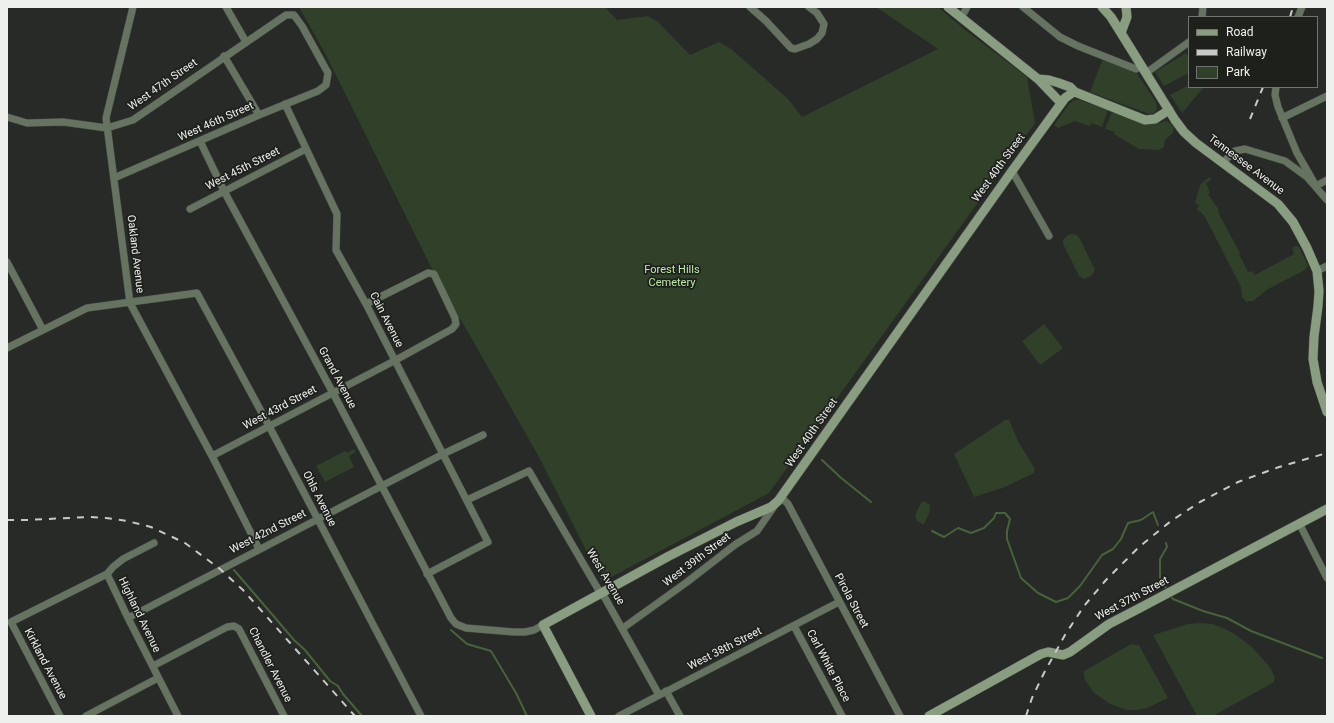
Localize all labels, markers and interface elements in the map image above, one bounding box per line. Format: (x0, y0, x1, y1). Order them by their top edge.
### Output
legend (1188, 16, 1318, 88)
text: Road (1226, 25, 1254, 39)
text: Railway (1226, 45, 1267, 59)
street label: West 47th Street (126, 56, 200, 114)
text: Park (1226, 65, 1250, 79)
street label: West 46th Street (176, 99, 256, 145)
street label: West 40th Street (970, 131, 1028, 205)
street label: Tennessee Avenue (1205, 132, 1287, 198)
street label: West 45th Street (204, 145, 282, 193)
street label: Oakland Avenue (124, 214, 146, 294)
park label: Forest Hills Cemetery (644, 263, 700, 289)
street label: Cain Avenue (366, 290, 406, 350)
street label: Grand Avenue (315, 345, 359, 411)
street label: West 43rd Street (241, 383, 319, 433)
street label: West 40th Street (783, 396, 841, 470)
street label: Ohls Avenue (299, 469, 339, 529)
street label: West 42nd Street (228, 507, 308, 557)
street label: West 39th Street (661, 530, 733, 590)
street label: West Avenue (583, 546, 627, 608)
street label: Pirola Street (831, 571, 871, 631)
street label: West 37th Street (1093, 574, 1171, 624)
street label: Highland Avenue (115, 575, 163, 655)
street label: Chandler Avenue (245, 625, 295, 705)
street label: West 38th Street (686, 625, 764, 673)
street label: Kirkland Avenue (21, 626, 69, 702)
street label: Carl White Place (803, 628, 853, 704)

